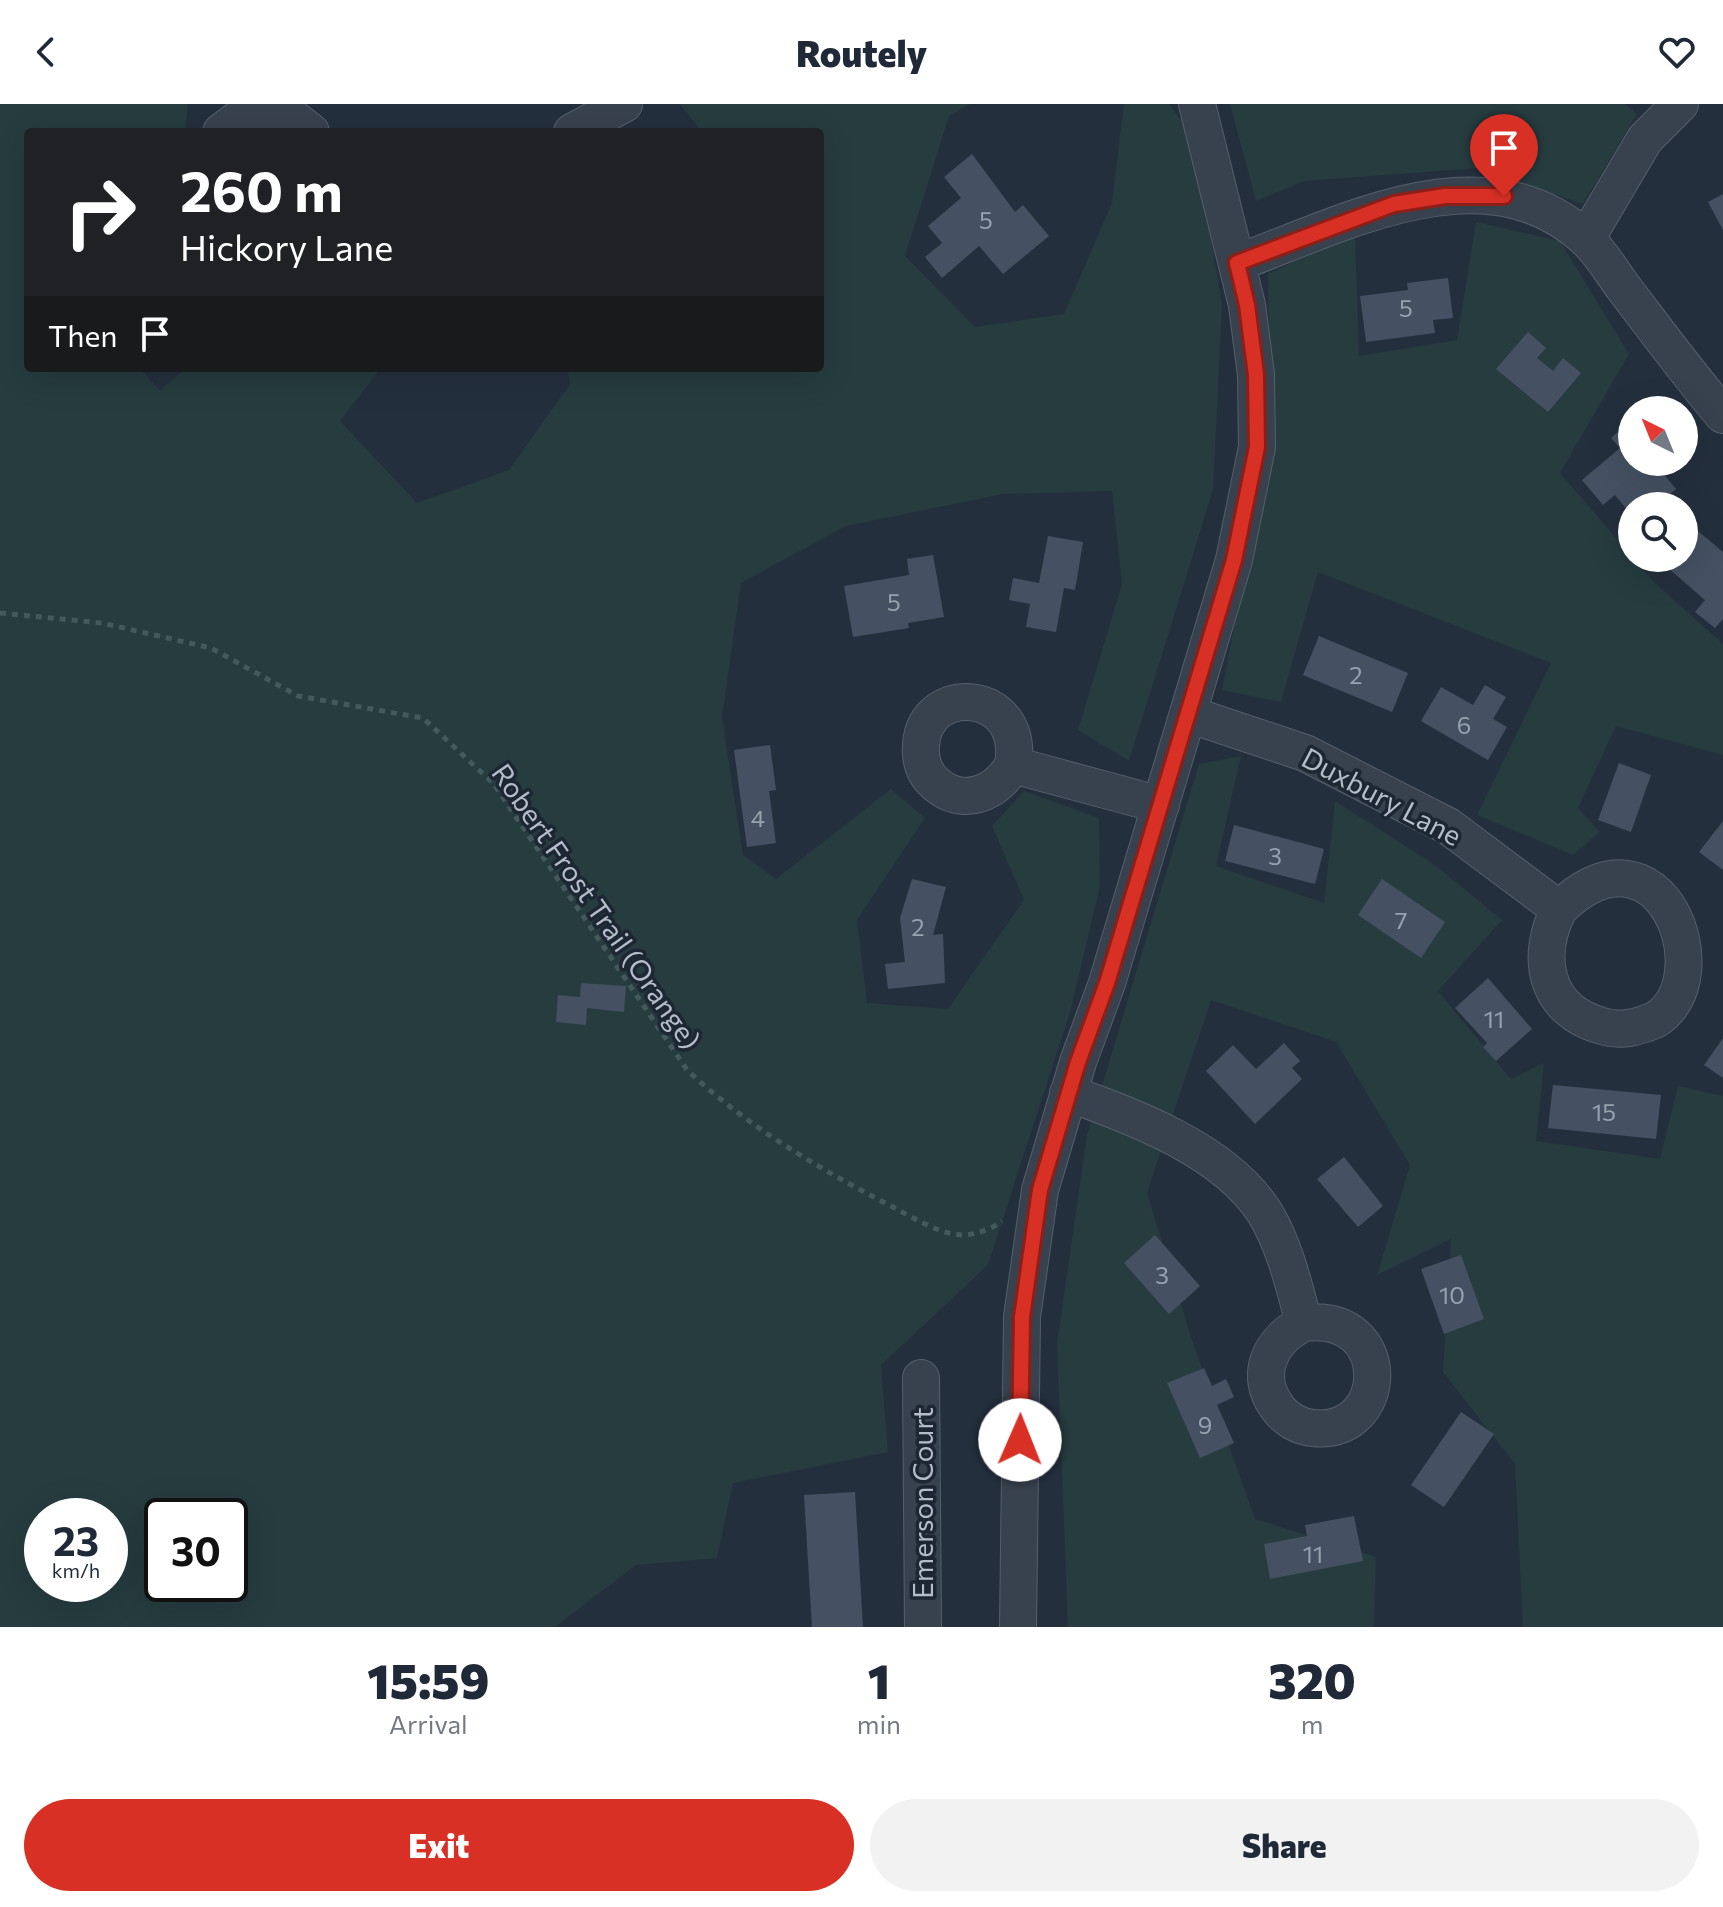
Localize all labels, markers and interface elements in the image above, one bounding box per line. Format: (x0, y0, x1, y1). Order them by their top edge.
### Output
icon: back (24, 30, 68, 74)
text: Routely (796, 30, 927, 74)
icon: heart (1655, 30, 1699, 74)
pin (1470, 114, 1538, 196)
icon: arrive (1482, 126, 1526, 170)
text: 260 m (180, 155, 343, 224)
icon: right (48, 160, 152, 264)
house number: 5 (979, 205, 993, 234)
text: Hickory Lane (180, 224, 393, 268)
house number: 5 (1399, 293, 1413, 322)
icon: arrive (133, 312, 177, 356)
text: Then (48, 316, 117, 353)
north arrow (1618, 396, 1698, 476)
map controls (1618, 396, 1698, 572)
button: search (1618, 492, 1698, 572)
house number: 5 (887, 587, 901, 616)
house number: 2 (1349, 660, 1363, 689)
house number: 6 (1457, 710, 1471, 739)
street label: Duxbury Lane (1296, 740, 1468, 852)
street label: Robert Frost Trail (Orange) (485, 757, 709, 1055)
house number: 4 (751, 803, 765, 832)
house number: 3 (1268, 841, 1282, 870)
house number: 7 (1395, 905, 1407, 934)
house number: 2 (911, 912, 925, 941)
house number: 11 (1484, 1004, 1504, 1033)
house number: 15 (1592, 1097, 1616, 1126)
house number: 3 (1155, 1260, 1169, 1289)
house number: 10 (1439, 1280, 1465, 1309)
position arrow (978, 1398, 1062, 1482)
street label: Emerson Court (905, 1407, 939, 1599)
house number: 9 (1198, 1410, 1212, 1439)
speed limit sign: 30 (144, 1498, 248, 1602)
text: 23 (53, 1515, 99, 1564)
house number: 11 (1303, 1539, 1323, 1568)
text: km/h (52, 1558, 100, 1582)
text: 15:59 (367, 1650, 489, 1709)
text: 1 (868, 1650, 890, 1709)
text: 320 (1268, 1650, 1356, 1709)
text: Arrival (389, 1708, 468, 1739)
text: min (857, 1708, 901, 1739)
text: m (1301, 1708, 1323, 1739)
button: Exit (24, 1799, 854, 1891)
button: Share (870, 1799, 1699, 1891)

